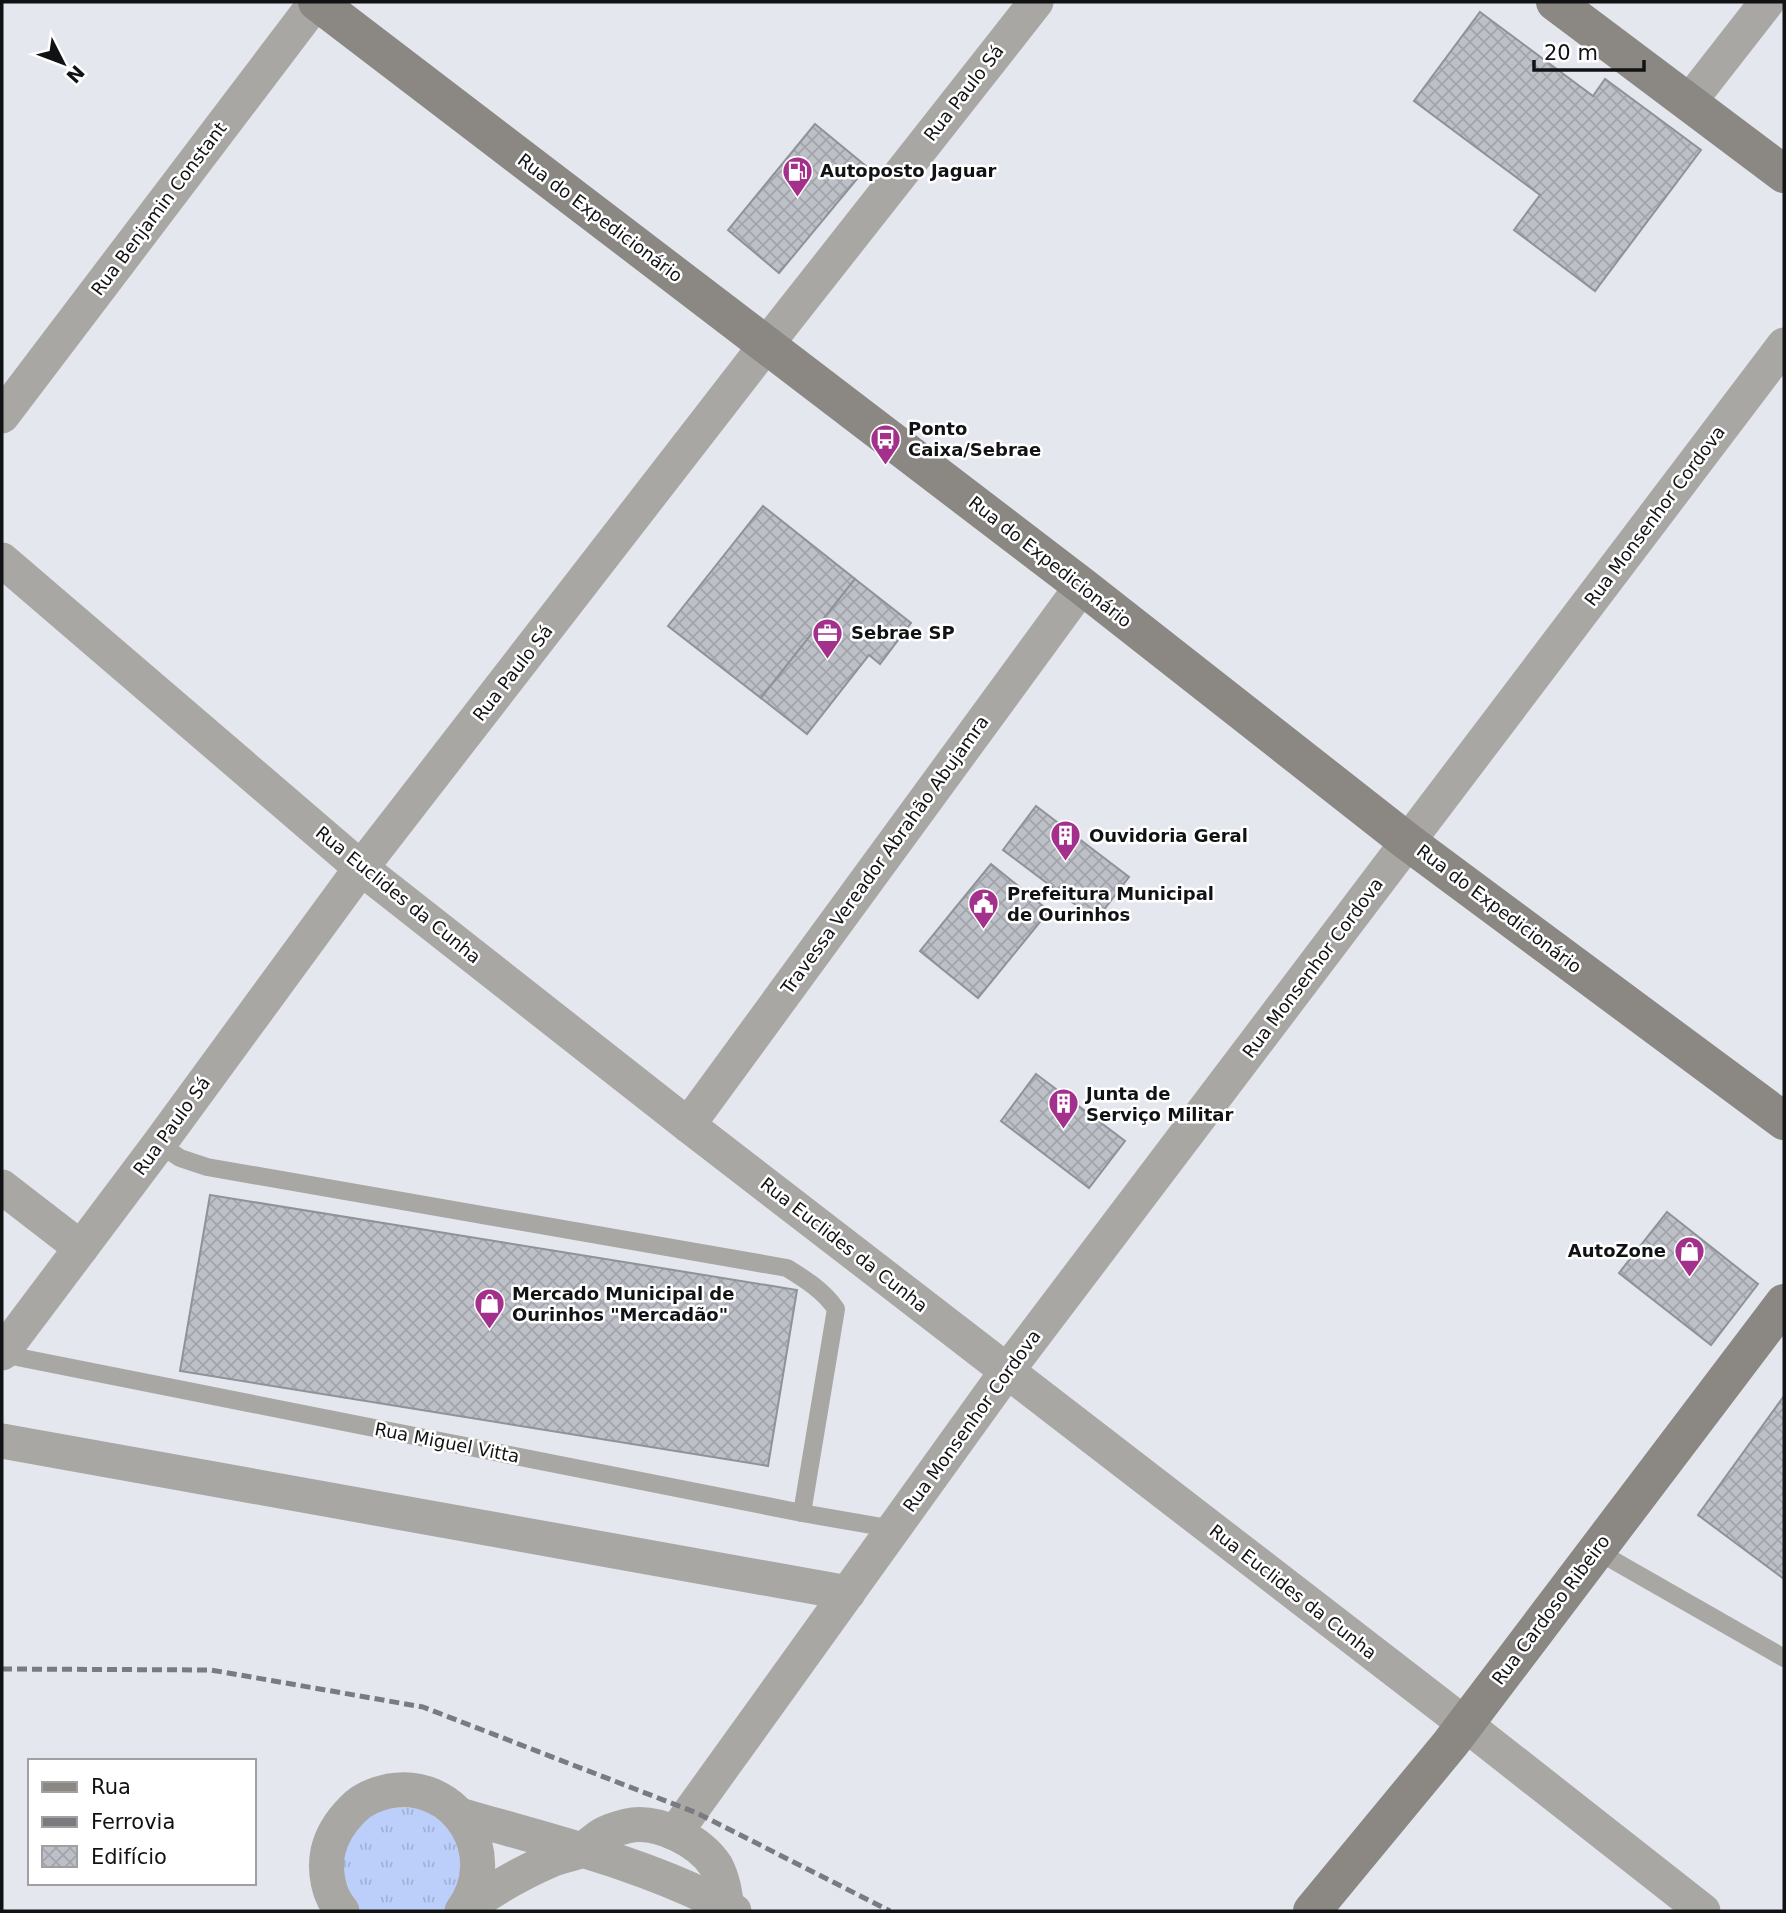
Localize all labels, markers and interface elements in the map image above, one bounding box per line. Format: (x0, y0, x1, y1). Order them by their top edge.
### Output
north arrow (28, 28, 98, 98)
scale bar (1534, 28, 1644, 72)
street label: Rua Paulo Sá (919, 40, 1008, 145)
text: 20 m (1544, 41, 1598, 65)
text: N (62, 61, 89, 88)
street label: Rua Benjamin Constant (87, 118, 231, 299)
street label: Rua do Expedicionário (514, 149, 687, 286)
fuel station icon: Autoposto Jaguar (780, 154, 814, 198)
place label: Autoposto Jaguar (820, 160, 997, 181)
place label: Ponto Caixa/Sebrae (908, 418, 1041, 460)
bus stop icon: Ponto Caixa/Sebrae (868, 422, 902, 466)
street label: Rua Monsenhor Cordova (1580, 422, 1729, 610)
street label: Rua do Expedicionário (965, 492, 1136, 632)
office icon: Sebrae SP (811, 616, 845, 660)
street label: Rua Paulo Sá (468, 620, 557, 725)
place label: Sebrae SP (851, 622, 955, 643)
street label: Travessa Vereador Abrahão Abujamra (776, 711, 993, 999)
building icon: Ouvidoria Geral (1049, 819, 1083, 863)
street label: Rua Euclides da Cunha (312, 822, 485, 968)
place label: Ouvidoria Geral (1089, 825, 1248, 846)
street label: Rua do Expedicionário (1413, 840, 1586, 977)
street label: Rua Monsenhor Cordova (1238, 874, 1387, 1062)
place label: Prefeitura Municipal de Ourinhos (1007, 883, 1214, 925)
public building icon: Prefeitura Municipal de Ourinhos (967, 887, 1001, 931)
street label: Rua Paulo Sá (129, 1072, 214, 1179)
place label: Junta de Serviço Militar (1084, 1083, 1233, 1125)
building icon: Junta de Serviço Militar (1046, 1087, 1080, 1131)
street label: Rua Euclides da Cunha (757, 1173, 932, 1316)
shop icon: AutoZone (1672, 1234, 1706, 1278)
place label: AutoZone (1568, 1240, 1666, 1261)
place label: Mercado Municipal de Ourinhos "Mercadão" (512, 1283, 734, 1325)
shop icon: Mercado Municipal de Ourinhos "Mercadão" (472, 1287, 506, 1331)
street label: Rua Monsenhor Cordova (898, 1326, 1045, 1516)
street label: Rua Miguel Vitta (373, 1418, 521, 1467)
street label: Rua Euclides da Cunha (1206, 1520, 1381, 1663)
street label: Rua Cardoso Ribeiro (1487, 1531, 1614, 1689)
legend (28, 1759, 256, 1885)
text: Rua (91, 1775, 131, 1799)
text: Ferrovia (91, 1810, 175, 1834)
text: Edifício (91, 1845, 167, 1869)

